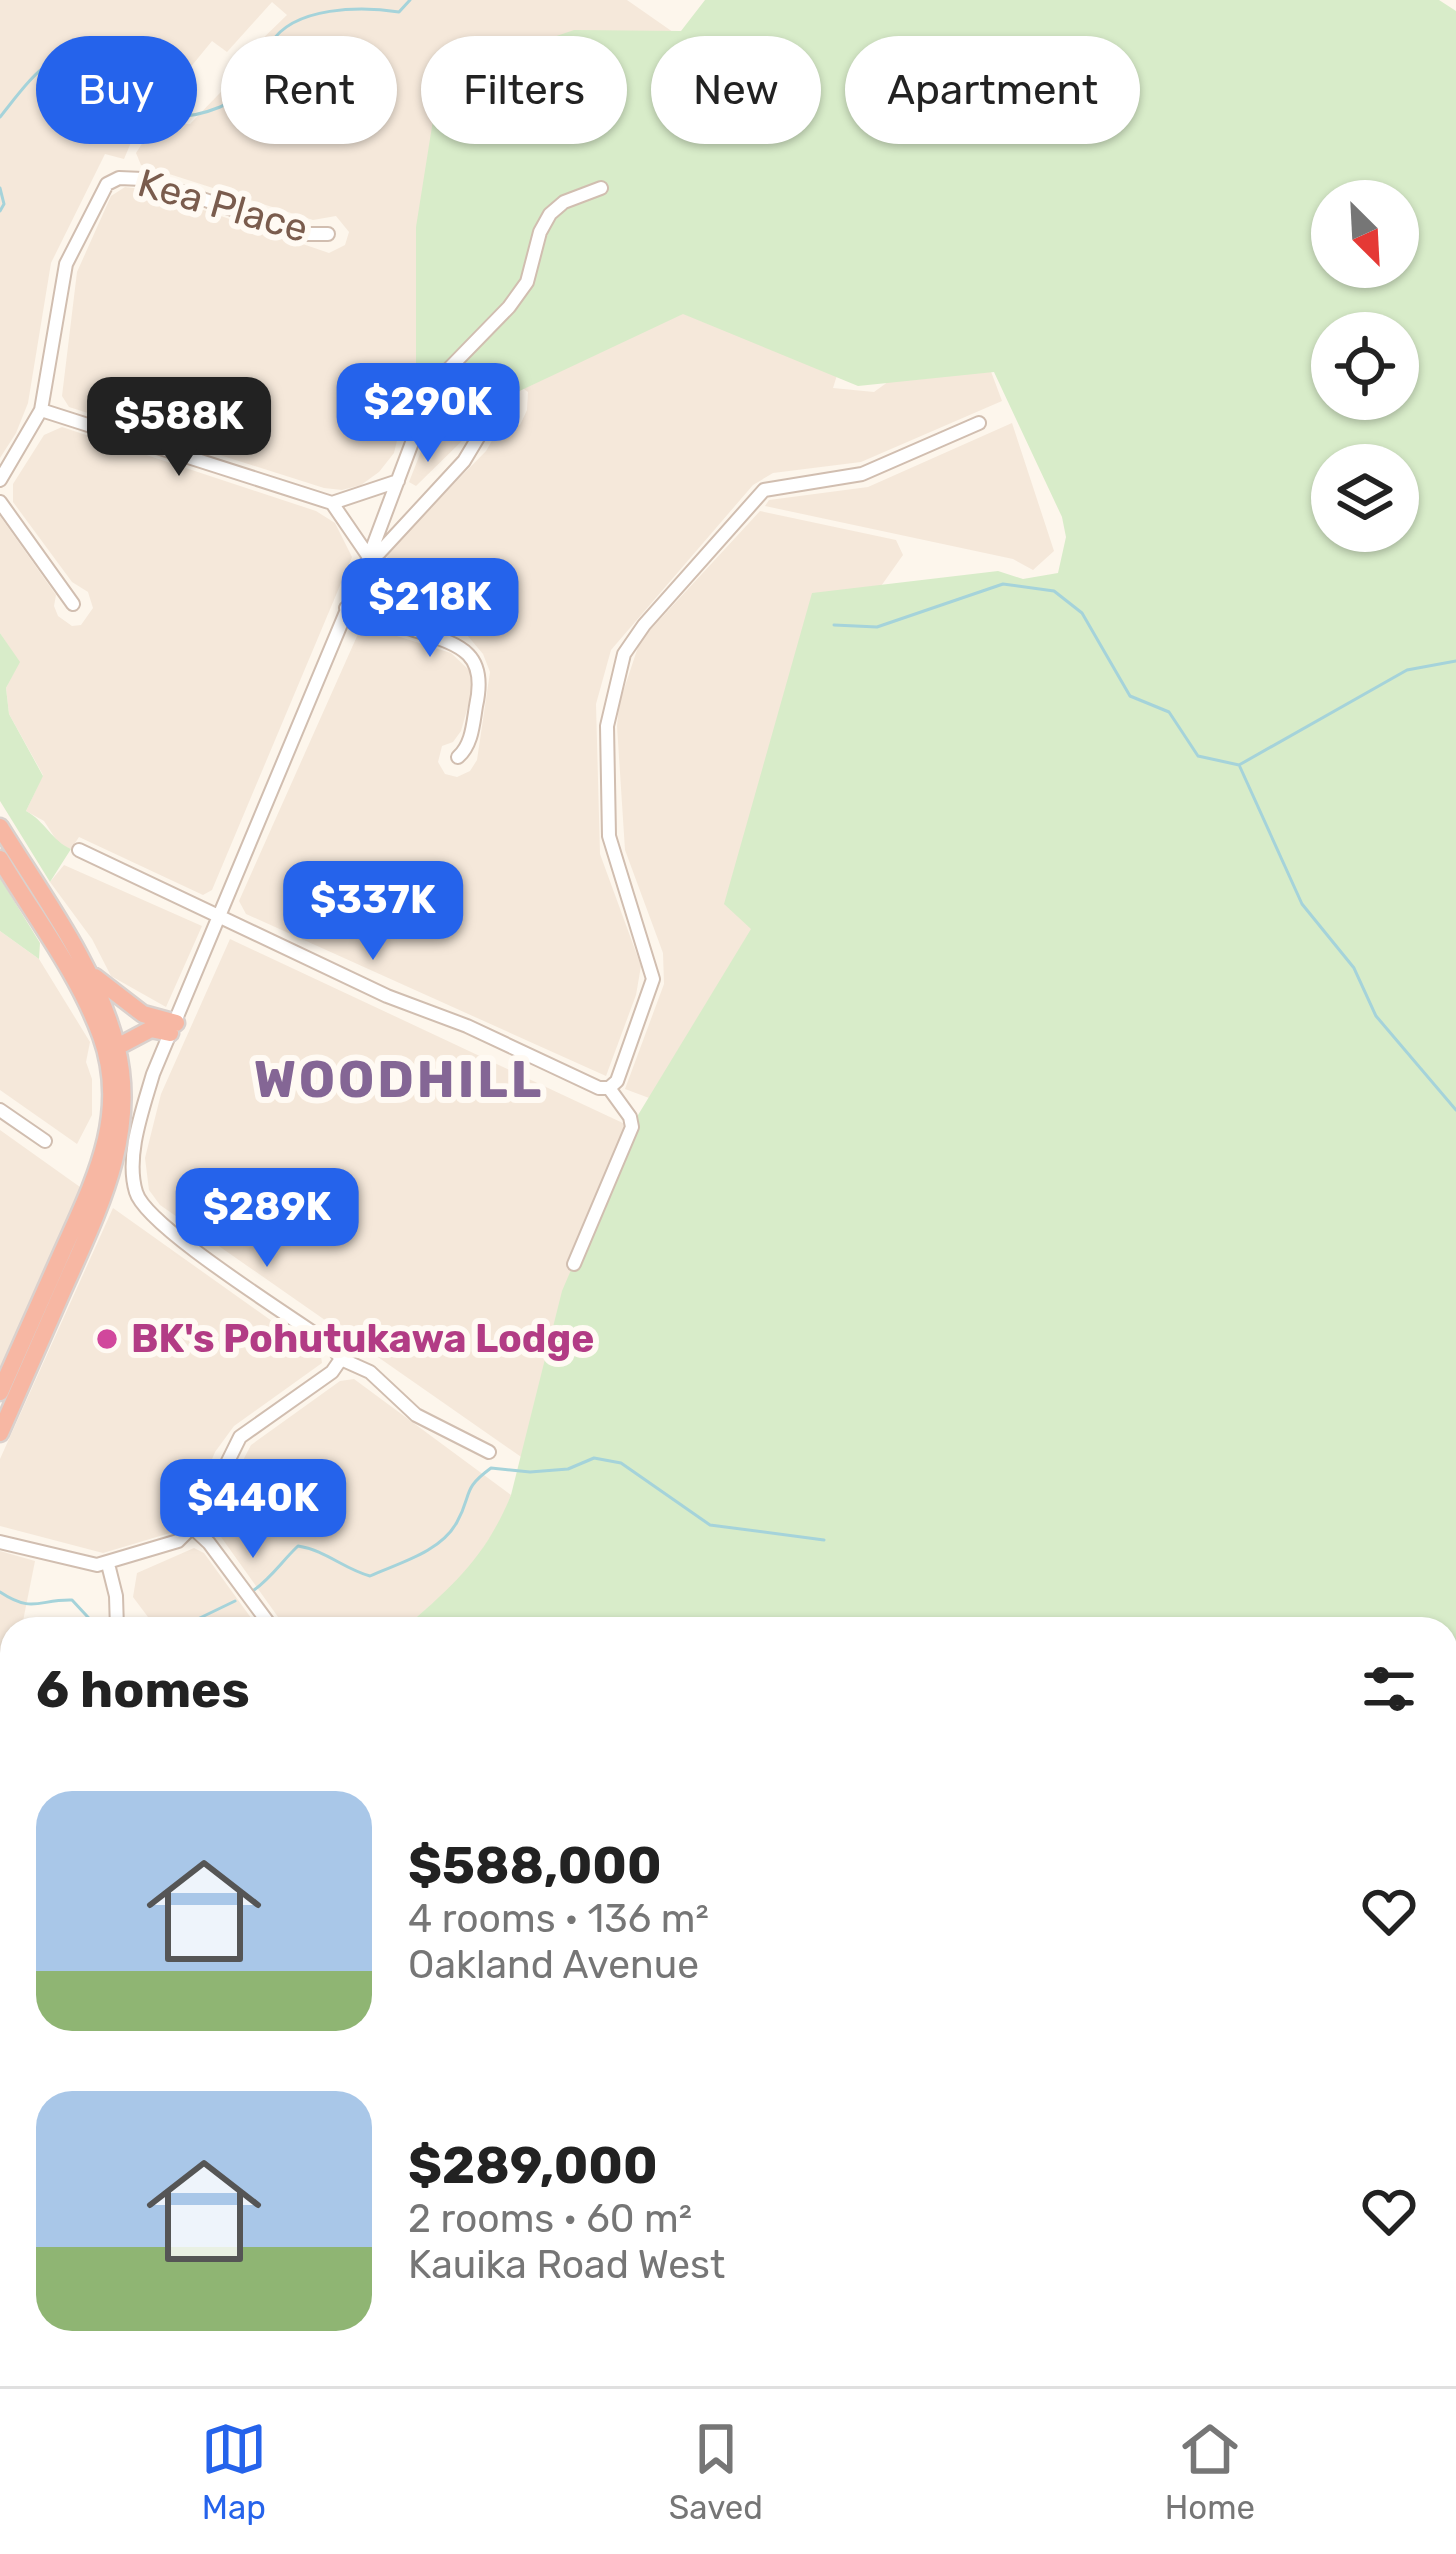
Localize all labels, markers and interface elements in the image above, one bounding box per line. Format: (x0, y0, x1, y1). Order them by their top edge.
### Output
chip: Buy (36, 36, 197, 144)
chip: Rent (221, 36, 397, 144)
chip: Filters (421, 36, 627, 144)
chip: New (651, 36, 821, 144)
chip: Apartment (845, 36, 1140, 144)
street label: Kea Place (133, 160, 313, 252)
north arrow (1311, 180, 1419, 288)
map controls (1311, 180, 1419, 552)
button: locate (1311, 312, 1419, 420)
pin: $290K (344, 363, 512, 465)
pin: $588K (95, 377, 263, 479)
text: $290K (364, 379, 492, 425)
text: $588K (114, 393, 244, 439)
button: layers (1311, 444, 1419, 552)
pin: $218K (346, 558, 514, 660)
text: $218K (368, 574, 492, 620)
pin: $337K (289, 861, 457, 963)
text: $337K (310, 877, 436, 923)
district label: WOODHILL (254, 1049, 544, 1110)
pin: $289K (183, 1168, 351, 1270)
text: $289K (203, 1184, 331, 1230)
place label: BK's Pohutukawa Lodge (131, 1316, 594, 1362)
marker: BK's Pohutukawa Lodge (94, 1326, 120, 1352)
pin: $440K (169, 1459, 337, 1561)
text: $440K (187, 1475, 319, 1521)
icon: filters (1356, 1656, 1422, 1722)
text: 6 homes (36, 1659, 250, 1720)
text: $588,000 (408, 1835, 662, 1896)
icon: home (132, 1839, 276, 1983)
icon: heart (1356, 1878, 1422, 1944)
text: 4 rooms · 136 m² (408, 1896, 709, 1942)
text: Oakland Avenue (408, 1942, 699, 1988)
text: $289,000 (408, 2135, 658, 2196)
icon: home (132, 2139, 276, 2283)
icon: heart (1356, 2178, 1422, 2244)
text: 2 rooms · 60 m² (408, 2196, 692, 2242)
text: Kauika Road West (408, 2242, 725, 2288)
tab: Map (201, 2416, 267, 2527)
tab: Saved (669, 2416, 763, 2527)
tab: Home (1165, 2416, 1255, 2527)

